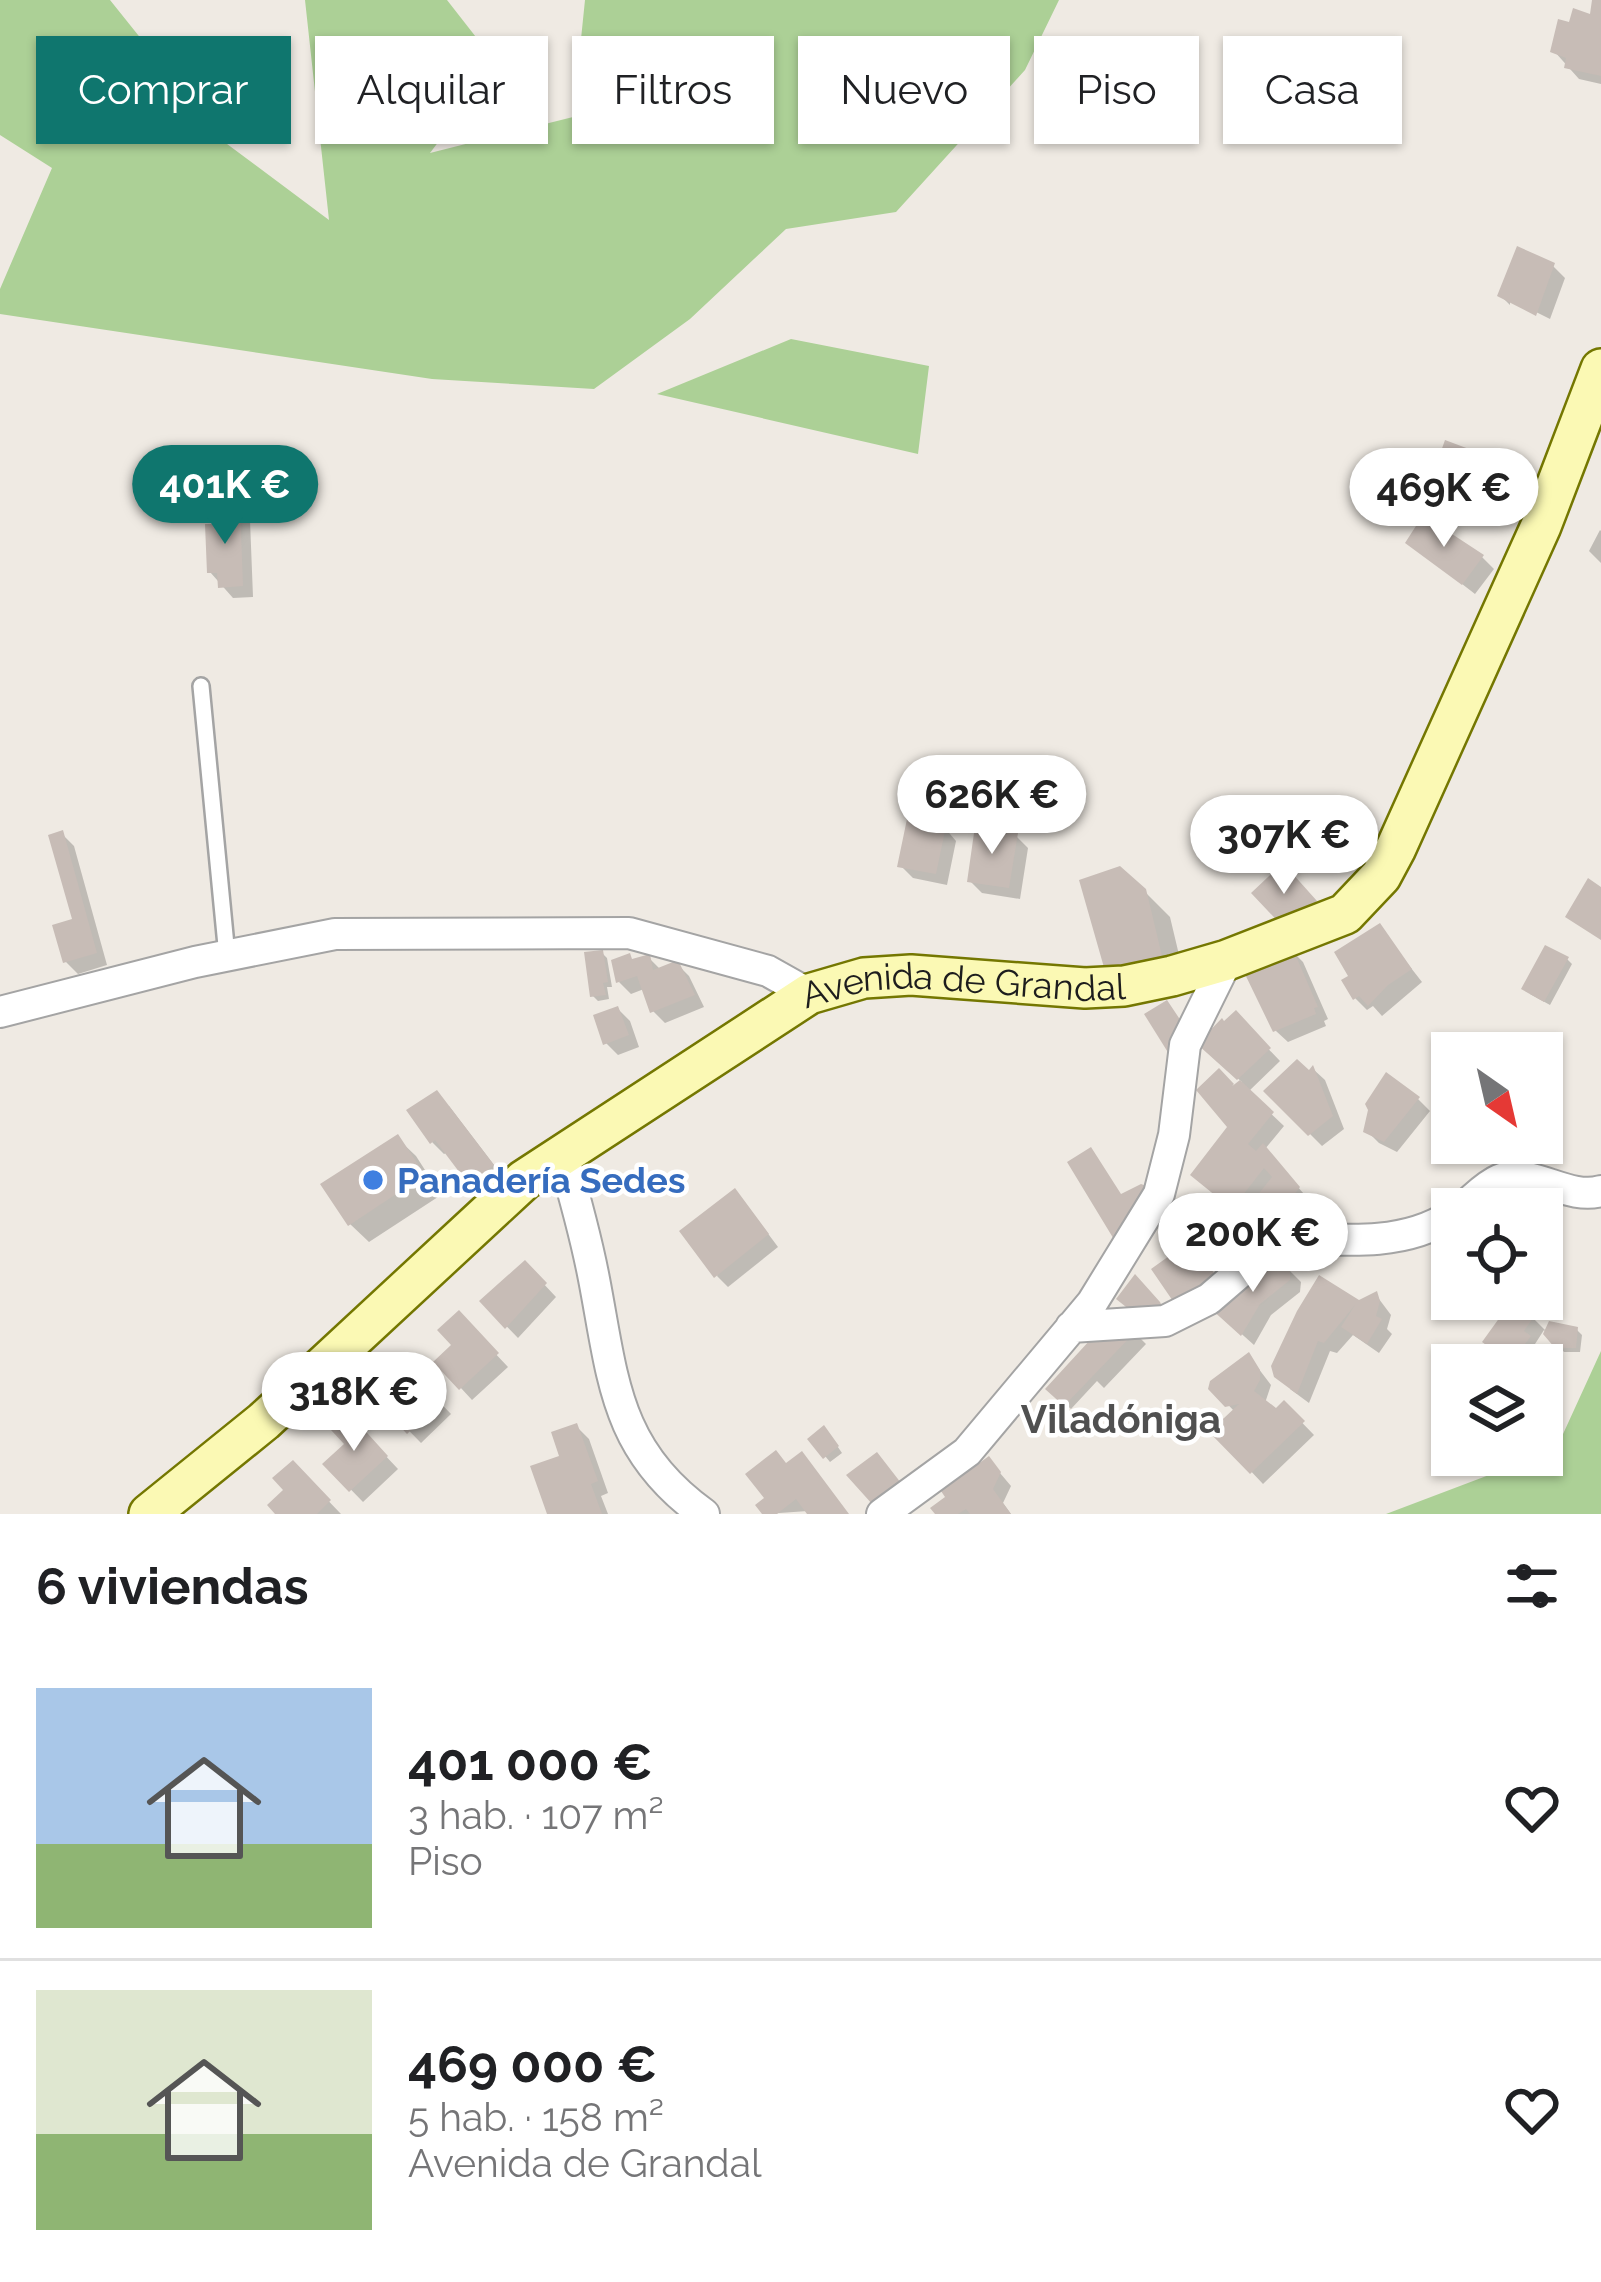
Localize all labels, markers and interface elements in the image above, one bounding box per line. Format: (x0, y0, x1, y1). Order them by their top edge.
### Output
chip: Comprar (36, 36, 291, 144)
chip: Alquilar (315, 36, 548, 144)
chip: Filtros (572, 36, 774, 144)
chip: Nuevo (798, 36, 1010, 144)
chip: Piso (1034, 36, 1199, 144)
chip: Casa (1223, 36, 1402, 144)
pin: 401K € (127, 445, 323, 547)
pin: 469K € (1346, 448, 1542, 550)
text: 401K € (159, 461, 291, 507)
text: 469K € (1376, 464, 1512, 510)
pin: 626K € (894, 755, 1090, 857)
text: 626K € (924, 771, 1060, 817)
pin: 307K € (1186, 795, 1382, 897)
text: 307K € (1217, 811, 1351, 857)
street label: Avenida de Grandal (796, 954, 1127, 1016)
north arrow (1431, 1032, 1563, 1164)
map controls (1431, 1032, 1563, 1476)
place label: Panadería Sedes (397, 1159, 686, 1201)
marker: Panadería Sedes (360, 1167, 386, 1193)
button: locate (1431, 1188, 1563, 1320)
pin: 200K € (1155, 1193, 1351, 1295)
text: 200K € (1185, 1209, 1321, 1255)
button: layers (1431, 1344, 1563, 1476)
pin: 318K € (256, 1352, 452, 1454)
text: 318K € (289, 1368, 419, 1414)
district label: Viladóniga (1021, 1396, 1221, 1442)
icon: filters (1499, 1553, 1565, 1619)
text: 6 viviendas (36, 1556, 309, 1616)
text: 401 000 € (408, 1732, 653, 1792)
icon: home (132, 1736, 276, 1880)
icon: heart (1499, 1775, 1565, 1841)
text: 3 hab. · 107 m² (408, 1792, 664, 1838)
text: Piso (408, 1838, 483, 1884)
text: 469 000 € (408, 2034, 657, 2094)
icon: home (132, 2038, 276, 2182)
icon: heart (1499, 2077, 1565, 2143)
text: 5 hab. · 158 m² (408, 2094, 664, 2140)
text: Avenida de Grandal (408, 2140, 762, 2186)

